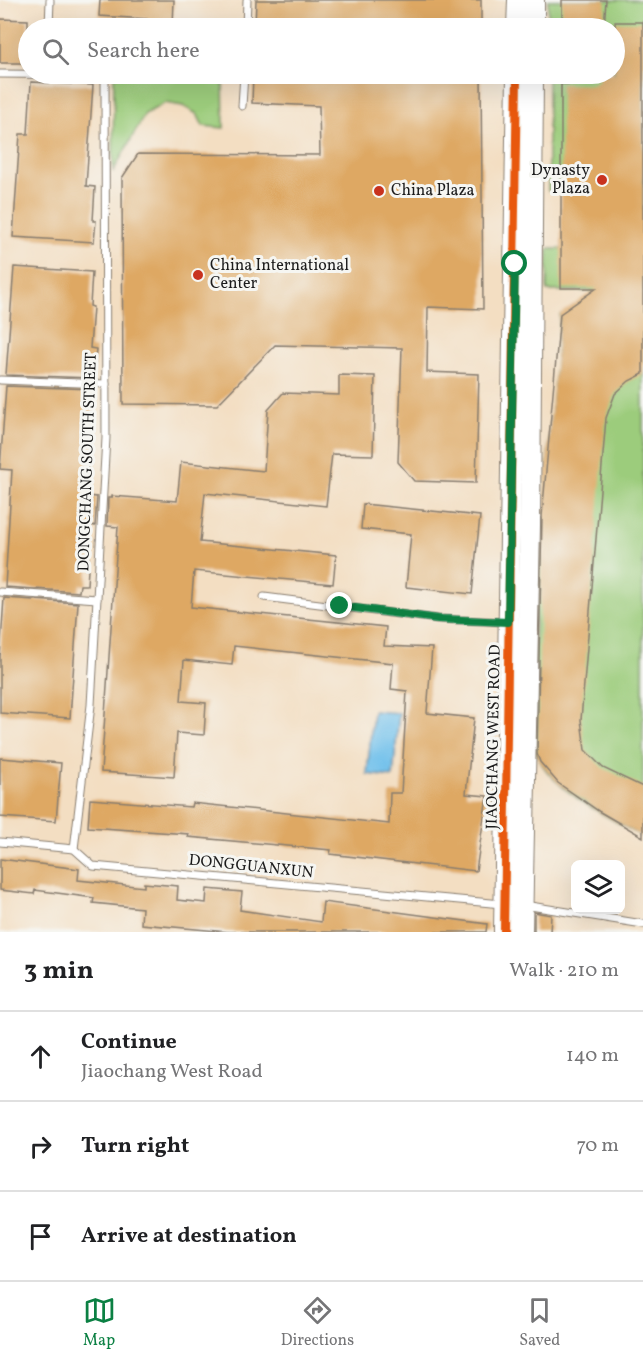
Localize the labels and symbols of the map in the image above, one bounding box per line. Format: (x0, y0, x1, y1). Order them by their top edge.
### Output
place label: Dynasty Plaza (531, 160, 590, 200)
marker: Dynasty Plaza (595, 173, 609, 187)
place label: China Plaza (391, 180, 475, 202)
marker: China Plaza (372, 184, 386, 198)
route start (501, 250, 527, 276)
place label: China International Center (210, 255, 349, 295)
marker: China International Center (191, 268, 205, 282)
street label: DONGCHANG SOUTH STREET (73, 352, 103, 572)
route end (326, 592, 352, 618)
street label: JIAOCHANG WEST ROAD (481, 644, 507, 830)
street label: DONGGUANXUN (188, 850, 315, 885)

